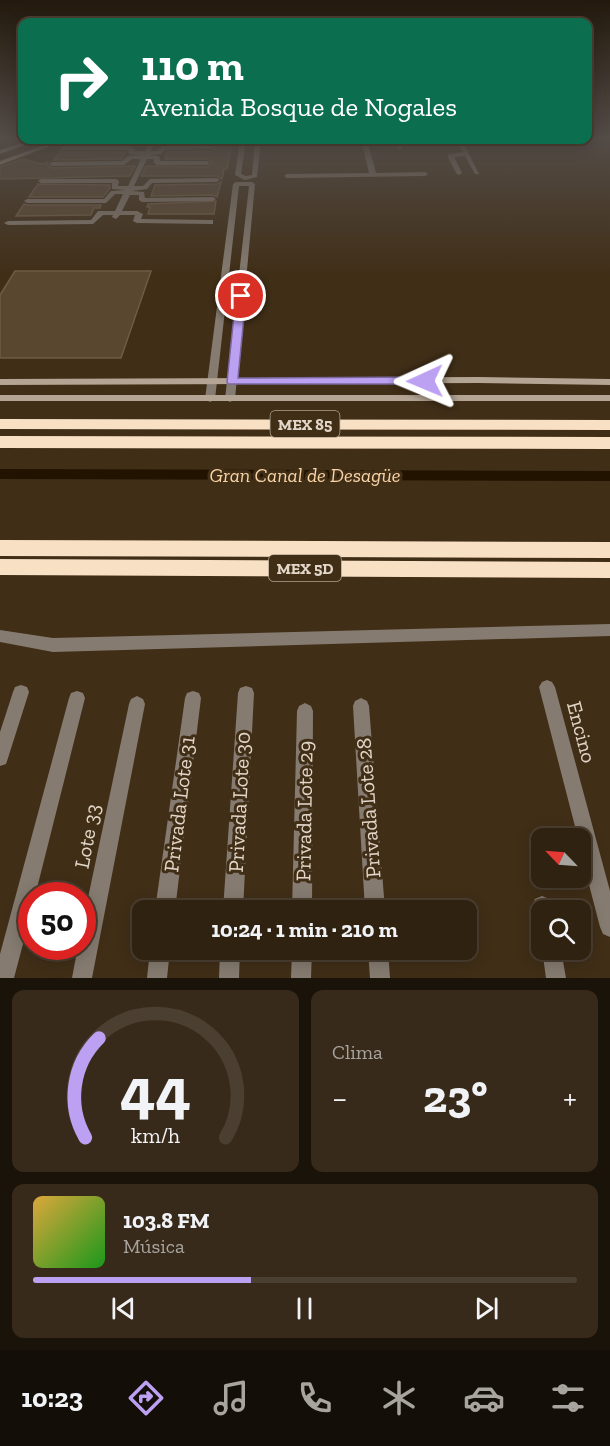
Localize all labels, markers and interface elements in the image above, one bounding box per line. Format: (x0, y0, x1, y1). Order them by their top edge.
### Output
text: 110 m (141, 40, 244, 91)
icon: right (42, 42, 120, 120)
text: Avenida Bosque de Nogales (141, 91, 457, 123)
pin (215, 270, 266, 321)
icon: arrive (224, 279, 257, 312)
position arrow (393, 349, 457, 413)
road number: MEX 85 (270, 411, 340, 437)
water label: Gran Canal de Desagüe (209, 463, 401, 487)
road number: MEX 5D (269, 555, 341, 581)
street label: Encino (562, 698, 602, 766)
street label: Privada Lote 30 (223, 731, 255, 873)
street label: Privada Lote 31 (158, 735, 200, 873)
street label: Privada Lote 28 (351, 737, 385, 879)
street label: Privada Lote 29 (290, 741, 318, 881)
street label: Lote 33 (69, 802, 105, 870)
north arrow (531, 828, 591, 888)
map controls (531, 828, 591, 960)
speed limit sign: 50 (18, 882, 96, 960)
button: search (531, 900, 591, 960)
text: 10:24 · 1 min · 210 m (211, 916, 398, 943)
text: Clima (332, 1040, 383, 1064)
text: 44 (120, 1053, 191, 1128)
text: 23° (423, 1070, 488, 1124)
text: − (332, 1078, 347, 1117)
text: + (563, 1078, 577, 1117)
text: km/h (131, 1123, 180, 1148)
text: 103.8 FM (123, 1207, 210, 1234)
text: Música (123, 1234, 185, 1258)
icon: previous (107, 1292, 140, 1325)
icon: pause (288, 1292, 321, 1325)
icon: next (470, 1292, 503, 1325)
icon: directions (125, 1377, 167, 1419)
icon: music (210, 1377, 252, 1419)
icon: phone (294, 1377, 336, 1419)
icon: climate (378, 1377, 420, 1419)
icon: car (463, 1377, 505, 1419)
icon: filters (547, 1377, 589, 1419)
text: 10:23 (21, 1382, 83, 1414)

